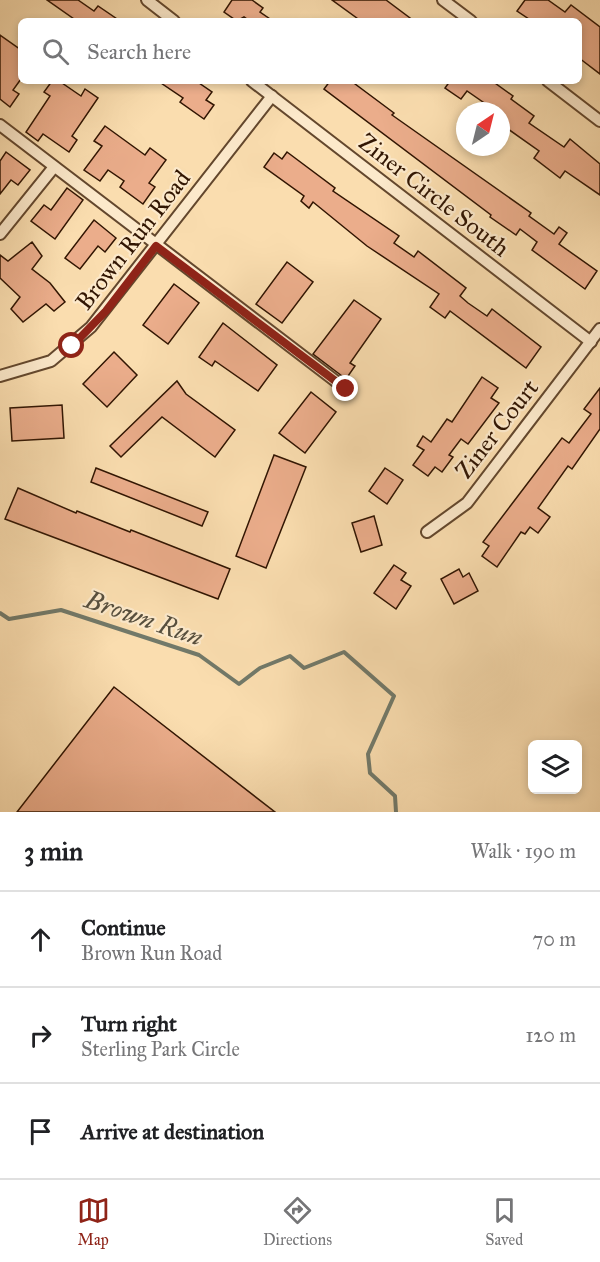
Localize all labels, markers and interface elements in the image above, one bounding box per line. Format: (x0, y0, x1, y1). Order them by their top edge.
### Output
search box (18, 18, 582, 84)
icon: search (39, 35, 72, 68)
text: Search here (87, 38, 191, 65)
north arrow (456, 102, 510, 156)
street label: Ziner Circle South (353, 127, 515, 263)
street label: Brown Run Road (69, 164, 197, 316)
route start (58, 332, 84, 358)
street label: Ziner Court (449, 373, 545, 485)
route end (332, 375, 358, 401)
water label: Brown Run (80, 583, 207, 653)
map controls (528, 740, 582, 794)
button: layers (528, 740, 582, 794)
text: 3 min (24, 835, 83, 867)
text: Walk · 190 m (471, 839, 576, 863)
text: Continue (81, 914, 166, 941)
icon: ahead (24, 923, 57, 956)
text: 70 m (533, 927, 576, 951)
text: Brown Run Road (81, 941, 222, 965)
text: Turn right (81, 1010, 177, 1037)
icon: right (24, 1019, 57, 1052)
text: 120 m (525, 1023, 576, 1047)
text: Sterling Park Circle (81, 1037, 240, 1061)
icon: arrive (24, 1115, 57, 1148)
text: Arrive at destination (81, 1118, 264, 1145)
tab: Map (77, 1194, 110, 1249)
tab: Directions (263, 1194, 332, 1249)
tab: Saved (485, 1194, 523, 1249)

